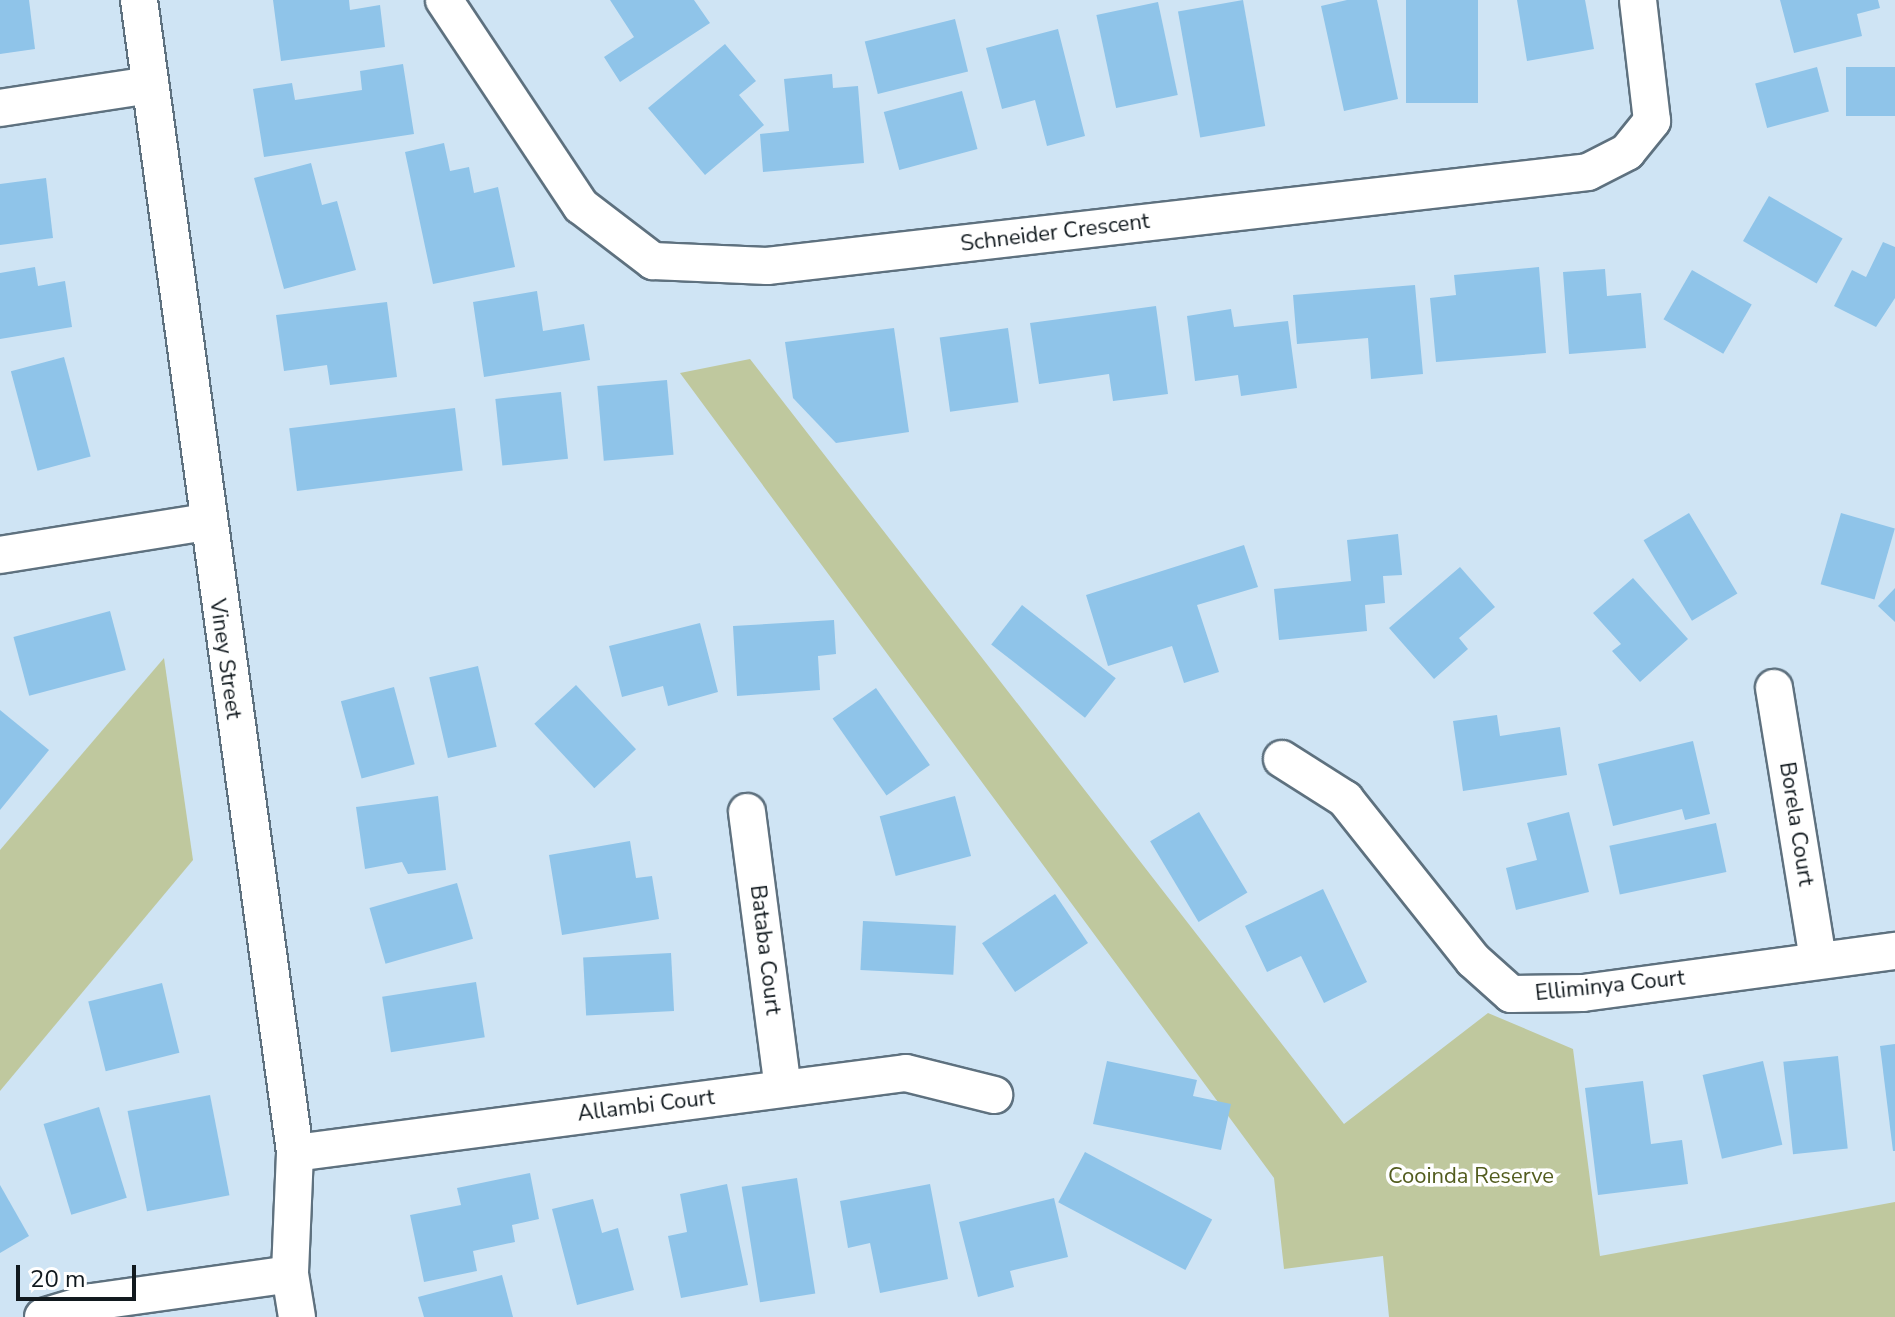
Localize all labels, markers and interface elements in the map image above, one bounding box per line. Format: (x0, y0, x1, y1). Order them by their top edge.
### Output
street label: Schneider Crescent (959, 208, 1151, 258)
street label: Viney Street (203, 597, 247, 721)
street label: Borela Court (1773, 760, 1819, 888)
street label: Bataba Court (744, 883, 786, 1017)
street label: Elliminya Court (1534, 965, 1686, 1007)
street label: Allambi Court (576, 1084, 716, 1128)
park label: Cooinda Reserve (1388, 1164, 1554, 1190)
scale bar (20, 1249, 140, 1299)
text: 20 m (30, 1263, 86, 1295)

